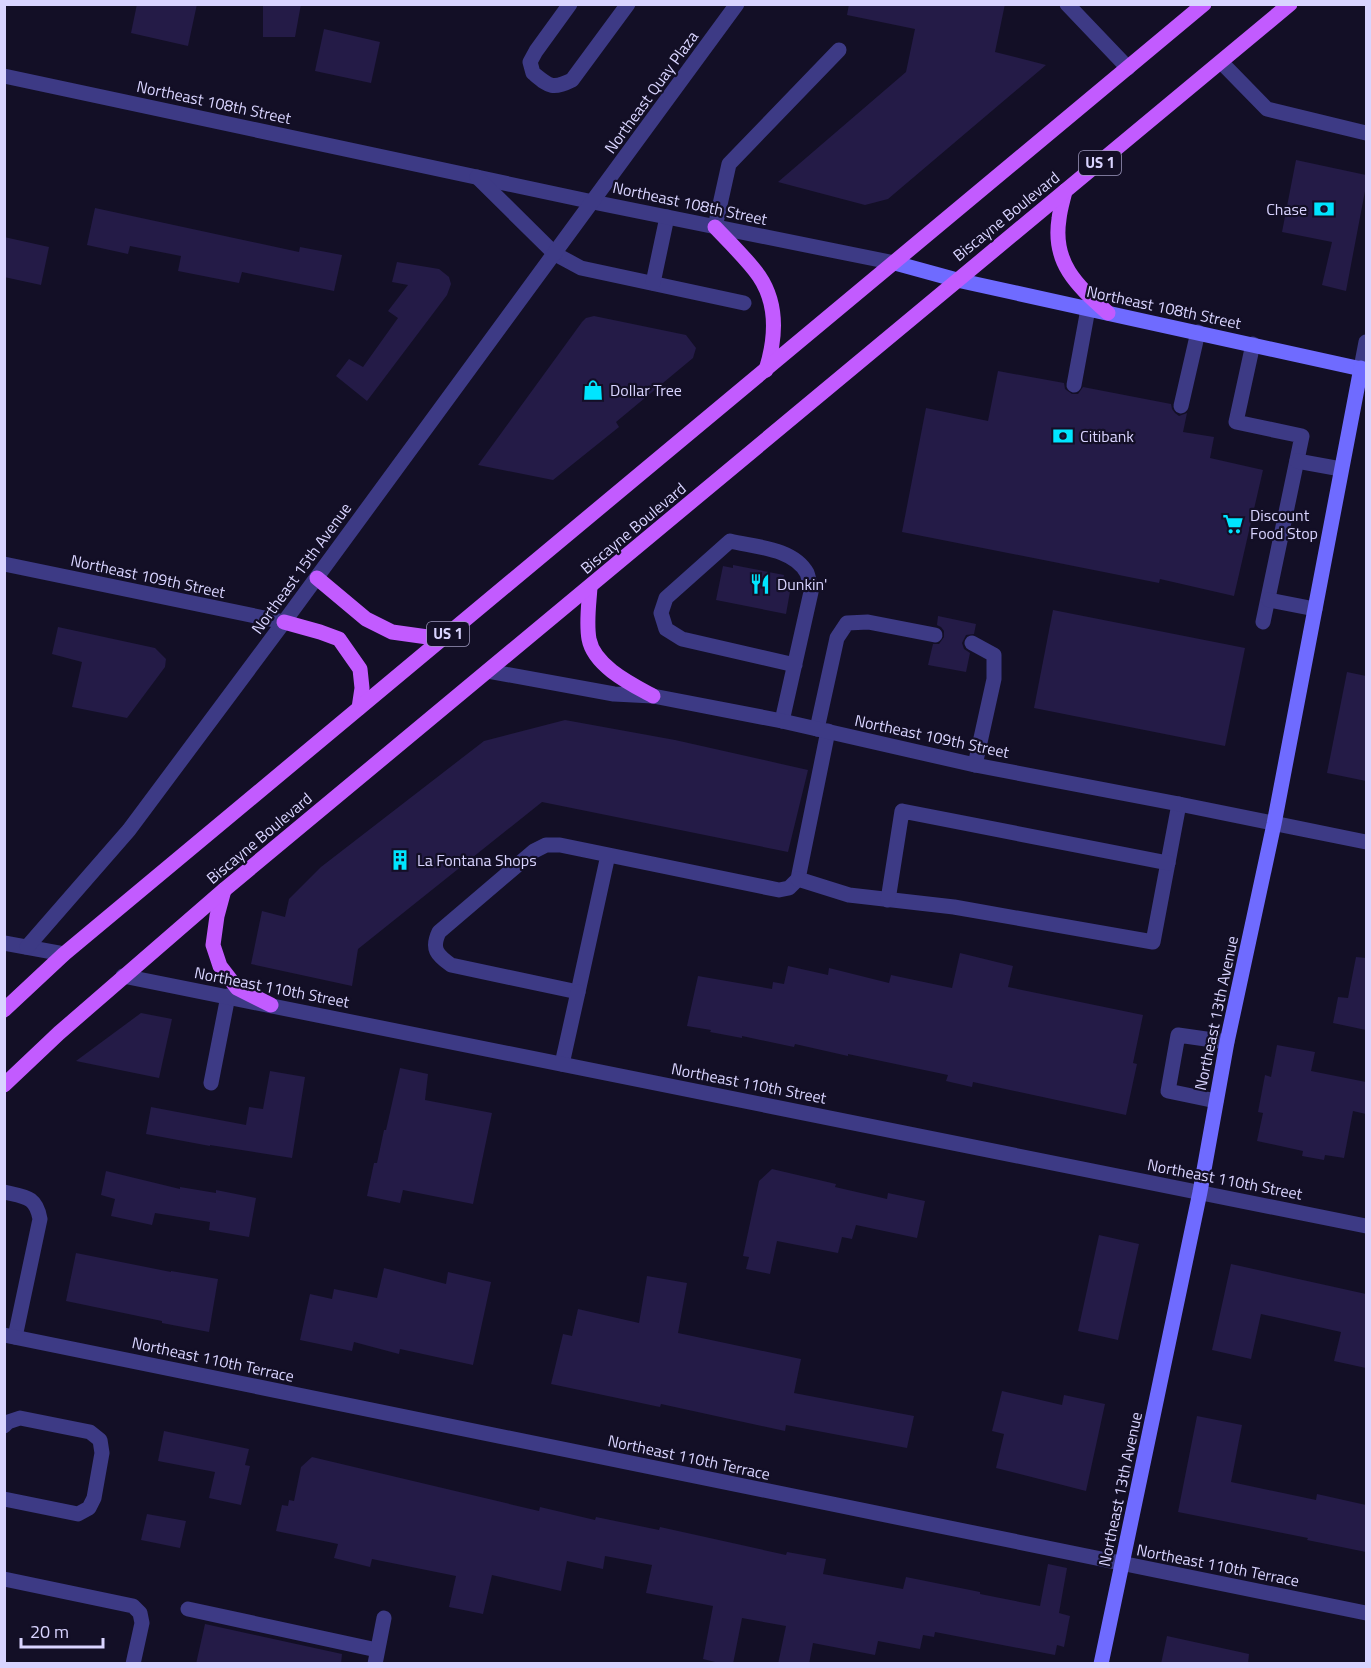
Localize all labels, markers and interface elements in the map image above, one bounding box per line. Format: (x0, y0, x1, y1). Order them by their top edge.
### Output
street label: Northeast Quay Plaza (598, 26, 704, 158)
street label: Northeast 108th Street (134, 74, 294, 130)
road number: US 1 (1079, 151, 1121, 175)
street label: Biscayne Boulevard (947, 165, 1065, 267)
street label: Northeast 108th Street (610, 175, 770, 231)
place label: Chase (1266, 197, 1307, 221)
bank icon: Chase (1312, 197, 1336, 221)
street label: Northeast 108th Street (1084, 279, 1244, 335)
shop icon: Dollar Tree (581, 378, 605, 402)
place label: Dollar Tree (610, 378, 682, 402)
bank icon: Citibank (1051, 424, 1075, 448)
place label: Citibank (1080, 424, 1134, 448)
street label: Biscayne Boulevard (575, 477, 691, 579)
street label: Northeast 15th Avenue (245, 497, 357, 639)
place label: Discount Food Stop (1250, 503, 1318, 545)
supermarket icon: Discount Food Stop (1221, 512, 1245, 536)
street label: Northeast 109th Street (68, 548, 228, 604)
restaurant icon: Dunkin' (748, 572, 772, 596)
place label: Dunkin' (777, 572, 827, 596)
road number: US 1 (427, 622, 469, 646)
street label: Northeast 109th Street (852, 708, 1012, 764)
street label: Biscayne Boulevard (201, 787, 317, 889)
building icon: La Fontana Shops (388, 848, 412, 872)
place label: La Fontana Shops (417, 848, 537, 872)
street label: Northeast 13th Avenue (1188, 934, 1244, 1092)
street label: Northeast 110th Street (192, 960, 352, 1014)
street label: Northeast 110th Street (669, 1056, 829, 1110)
street label: Northeast 110th Street (1145, 1152, 1305, 1206)
street label: Northeast 110th Terrace (130, 1330, 296, 1388)
street label: Northeast 13th Avenue (1092, 1410, 1148, 1568)
street label: Northeast 110th Terrace (606, 1428, 772, 1486)
street label: Northeast 110th Terrace (1135, 1537, 1301, 1593)
scale bar (21, 1611, 104, 1649)
text: 20 m (30, 1618, 69, 1645)

